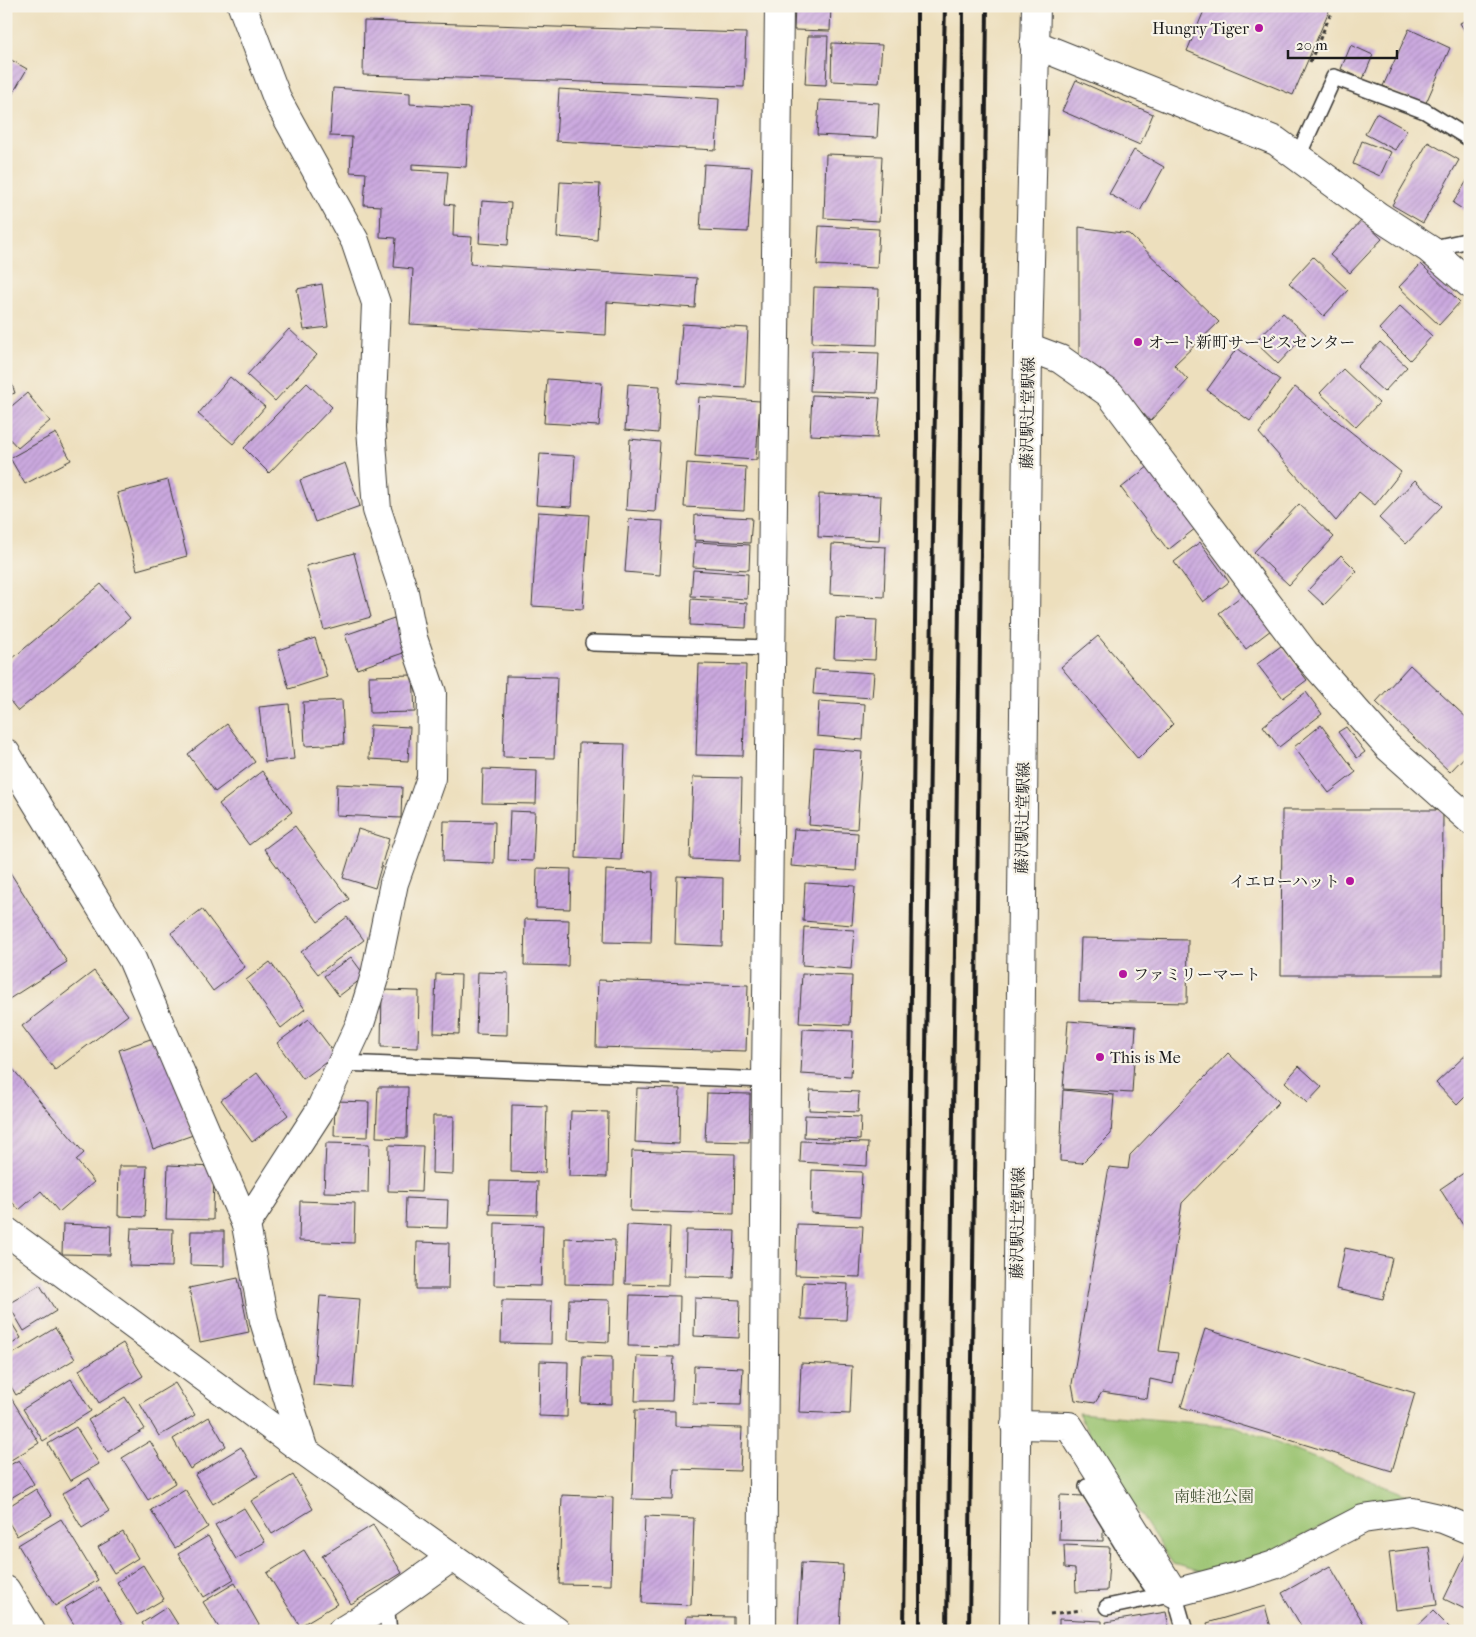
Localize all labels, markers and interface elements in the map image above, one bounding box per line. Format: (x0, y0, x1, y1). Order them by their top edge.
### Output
place label: Hungry Tiger (1152, 19, 1249, 38)
marker: Hungry Tiger (1253, 22, 1265, 34)
scale bar (1288, 28, 1397, 60)
text: 20 m (1296, 36, 1328, 54)
place label: オート新町サービスセンター (1148, 333, 1355, 352)
marker: オート新町サービスセンター (1132, 336, 1144, 348)
street label: 藤沢駅辻堂駅線 (1017, 357, 1038, 469)
street label: 藤沢駅辻堂駅線 (1012, 762, 1033, 874)
place label: イエローハット (1229, 872, 1340, 891)
marker: イエローハット (1344, 875, 1356, 887)
place label: ファミリーマート (1133, 965, 1261, 984)
marker: ファミリーマート (1117, 968, 1129, 980)
place label: This is Me (1110, 1048, 1181, 1067)
marker: This is Me (1094, 1051, 1106, 1063)
street label: 藤沢駅辻堂駅線 (1007, 1167, 1028, 1279)
park label: 南蛙池公園 (1174, 1487, 1254, 1506)

